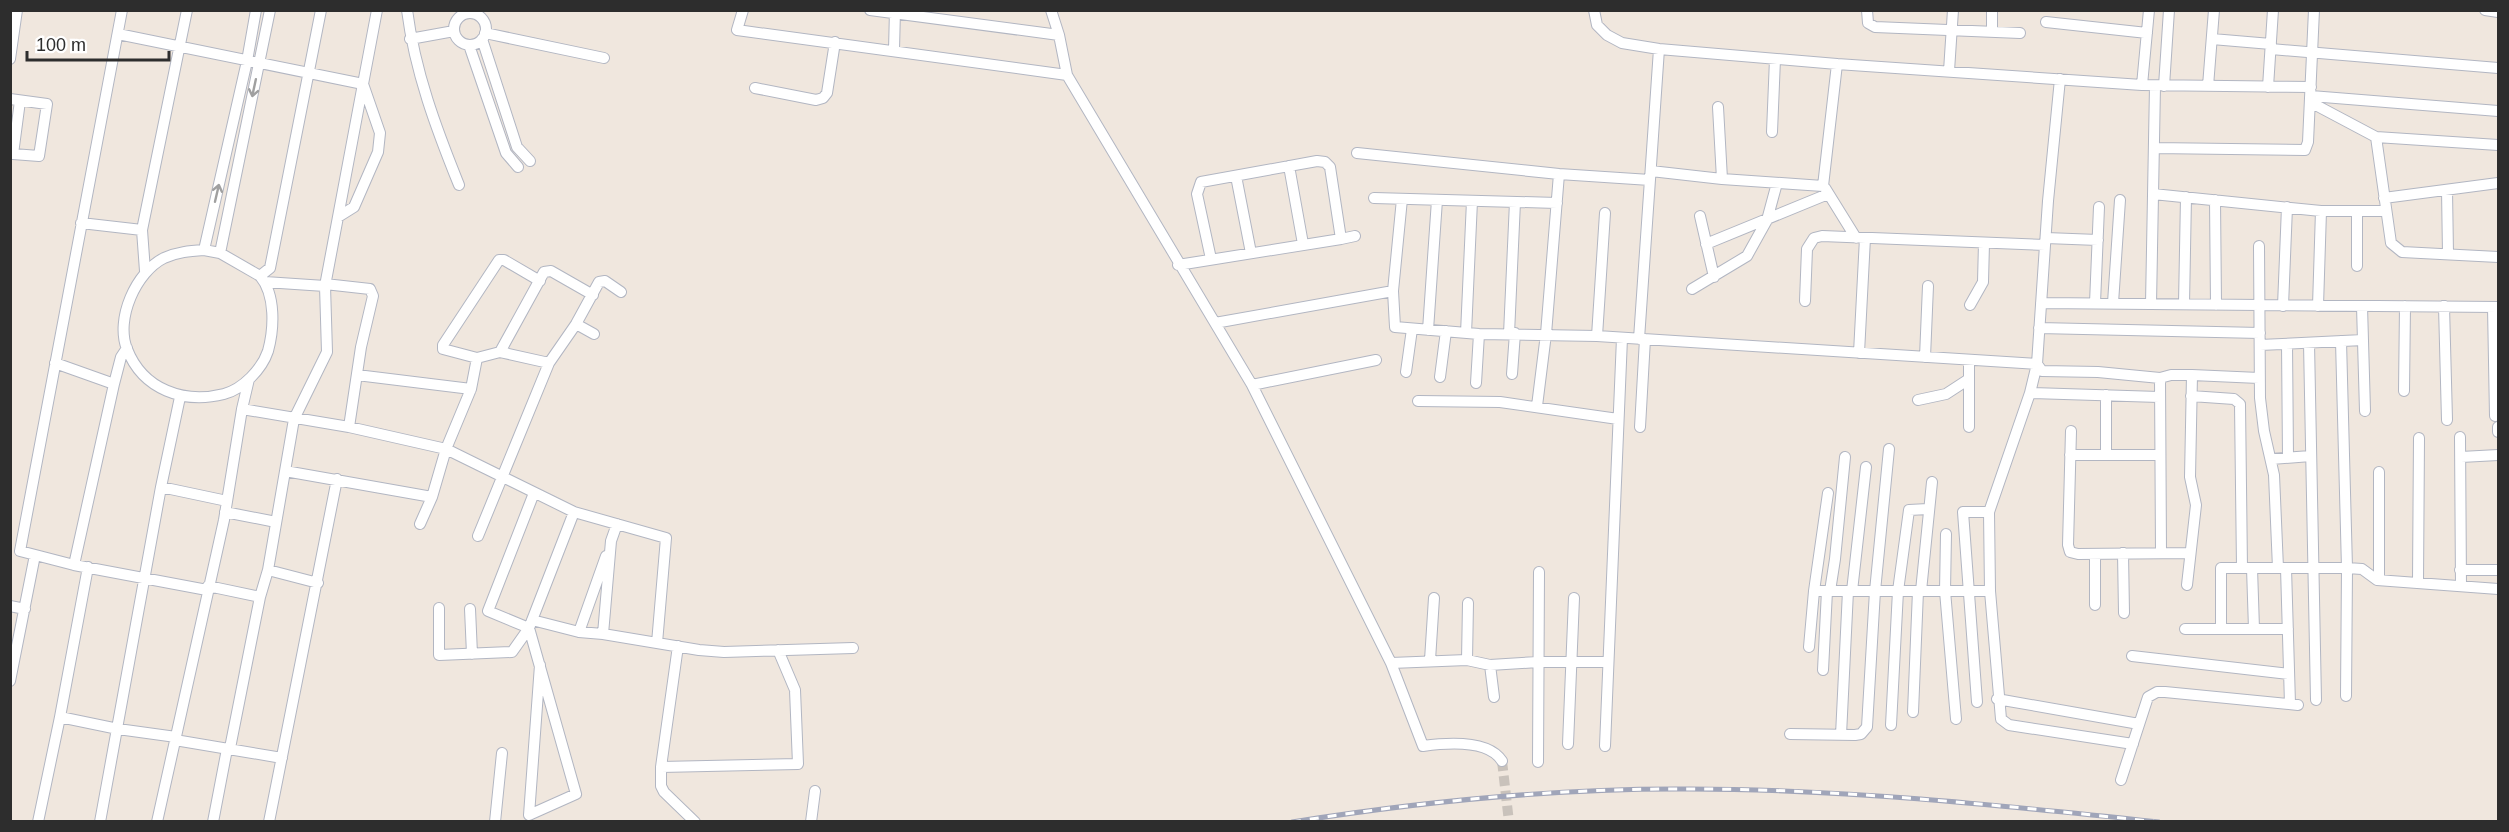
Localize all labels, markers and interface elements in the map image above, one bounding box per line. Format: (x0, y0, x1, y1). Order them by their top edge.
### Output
scale bar (27, 24, 170, 62)
text: 100 m (36, 35, 86, 55)
one-way arrow (248, 78, 259, 98)
one-way arrow (211, 184, 223, 203)

